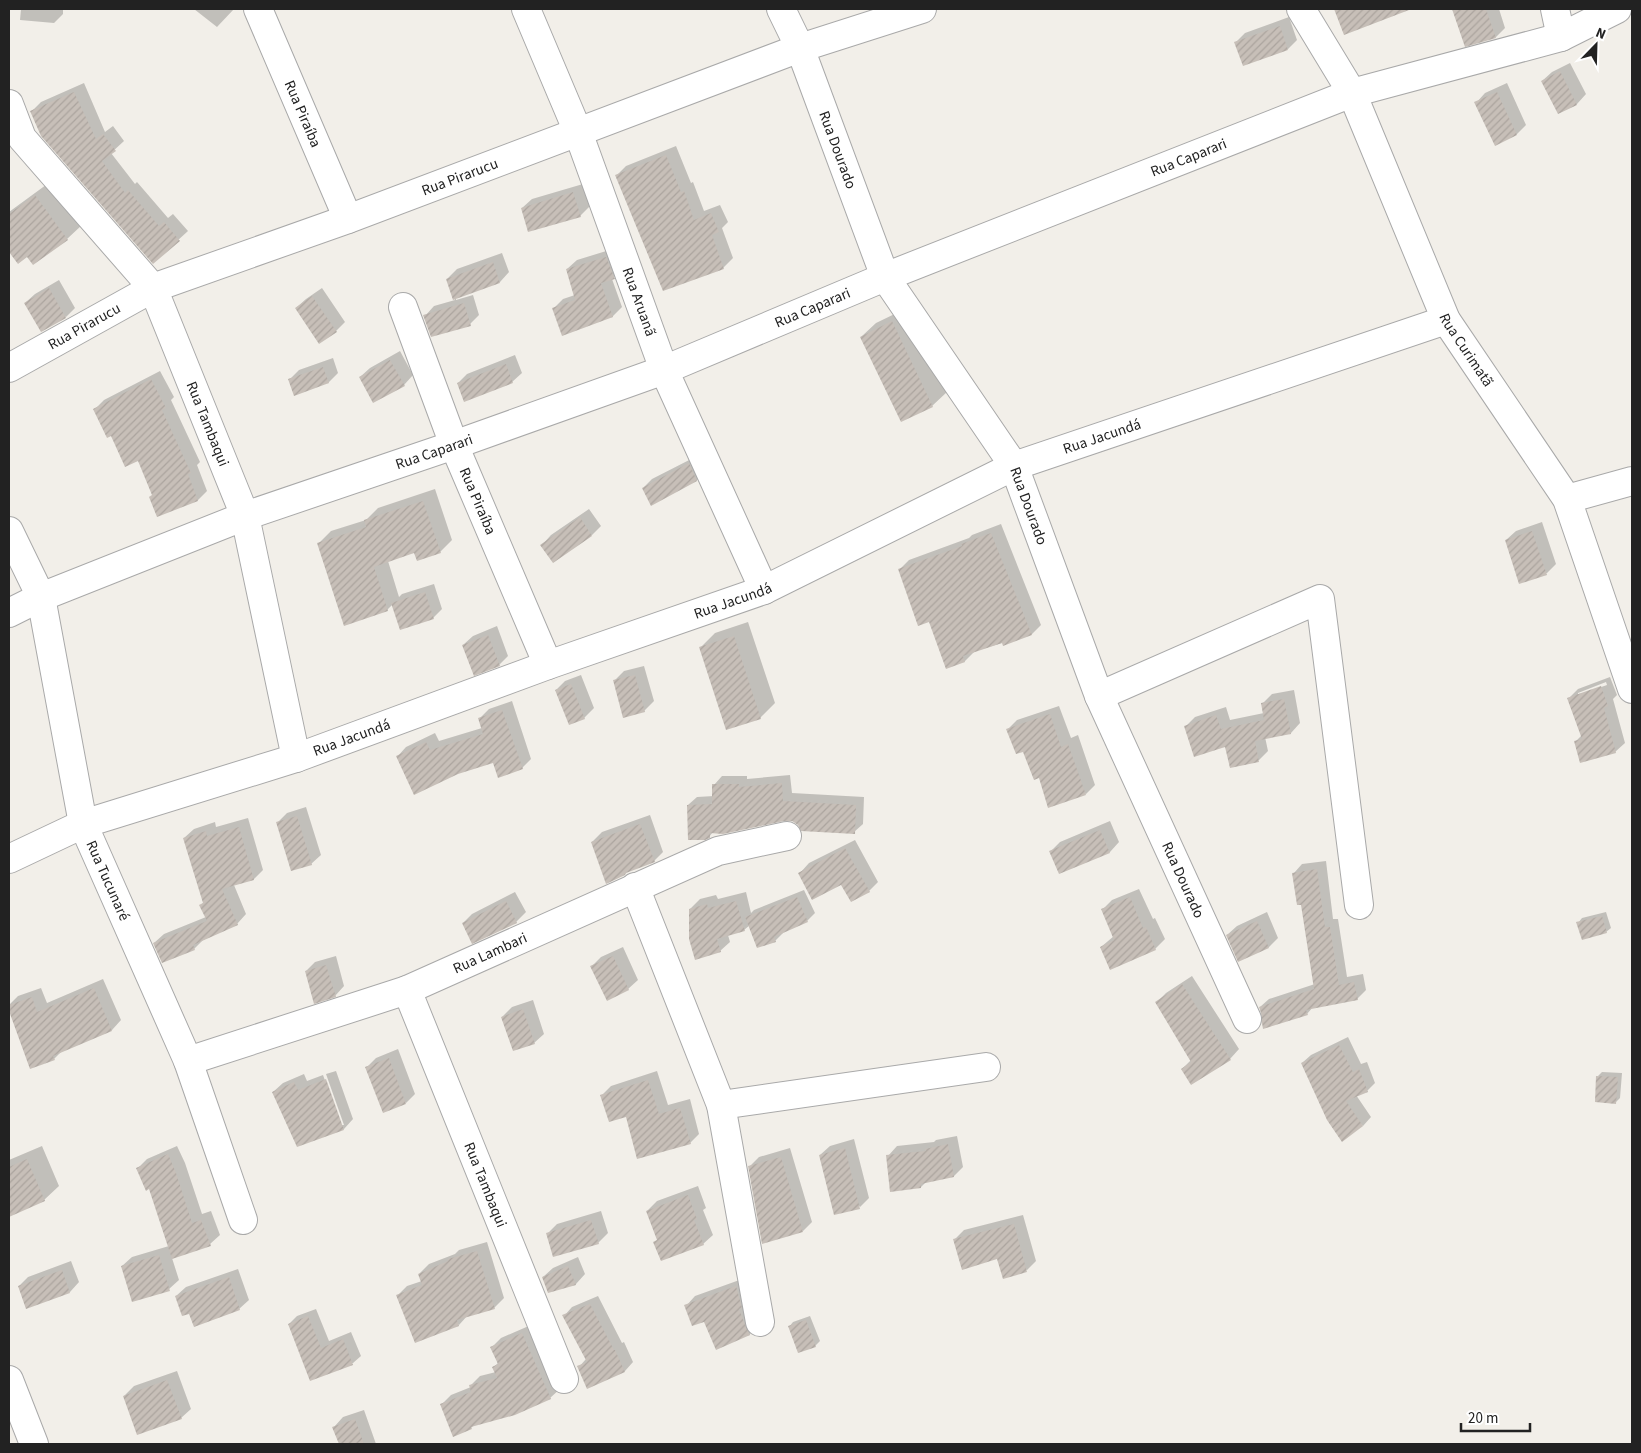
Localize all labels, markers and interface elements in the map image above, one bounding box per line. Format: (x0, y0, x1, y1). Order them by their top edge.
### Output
north arrow (1571, 20, 1621, 70)
text: N (1592, 23, 1609, 45)
street label: Rua Piraíba (279, 77, 326, 151)
street label: Rua Dourado (813, 108, 861, 192)
street label: Rua Caparari (1147, 133, 1230, 182)
street label: Rua Pirarucu (419, 153, 501, 201)
street label: Rua Aruanã (617, 264, 661, 339)
street label: Rua Caparari (771, 283, 854, 333)
street label: Rua Pirarucu (44, 298, 125, 355)
street label: Rua Curimatã (1433, 310, 1498, 391)
street label: Rua Tambaqui (181, 378, 234, 470)
street label: Rua Jacundá (1060, 414, 1144, 460)
street label: Rua Caparari (393, 429, 476, 475)
street label: Rua Piraíba (454, 464, 501, 538)
street label: Rua Dourado (1004, 464, 1052, 548)
street label: Rua Jacundá (691, 578, 776, 625)
street label: Rua Jacundá (310, 714, 393, 762)
street label: Rua Tucunaré (81, 837, 135, 924)
street label: Rua Dourado (1156, 839, 1209, 922)
street label: Rua Lambari (450, 928, 531, 979)
street label: Rua Tambaqui (459, 1139, 512, 1231)
scale bar (1461, 1400, 1530, 1432)
text: 20 m (1468, 1408, 1498, 1429)

